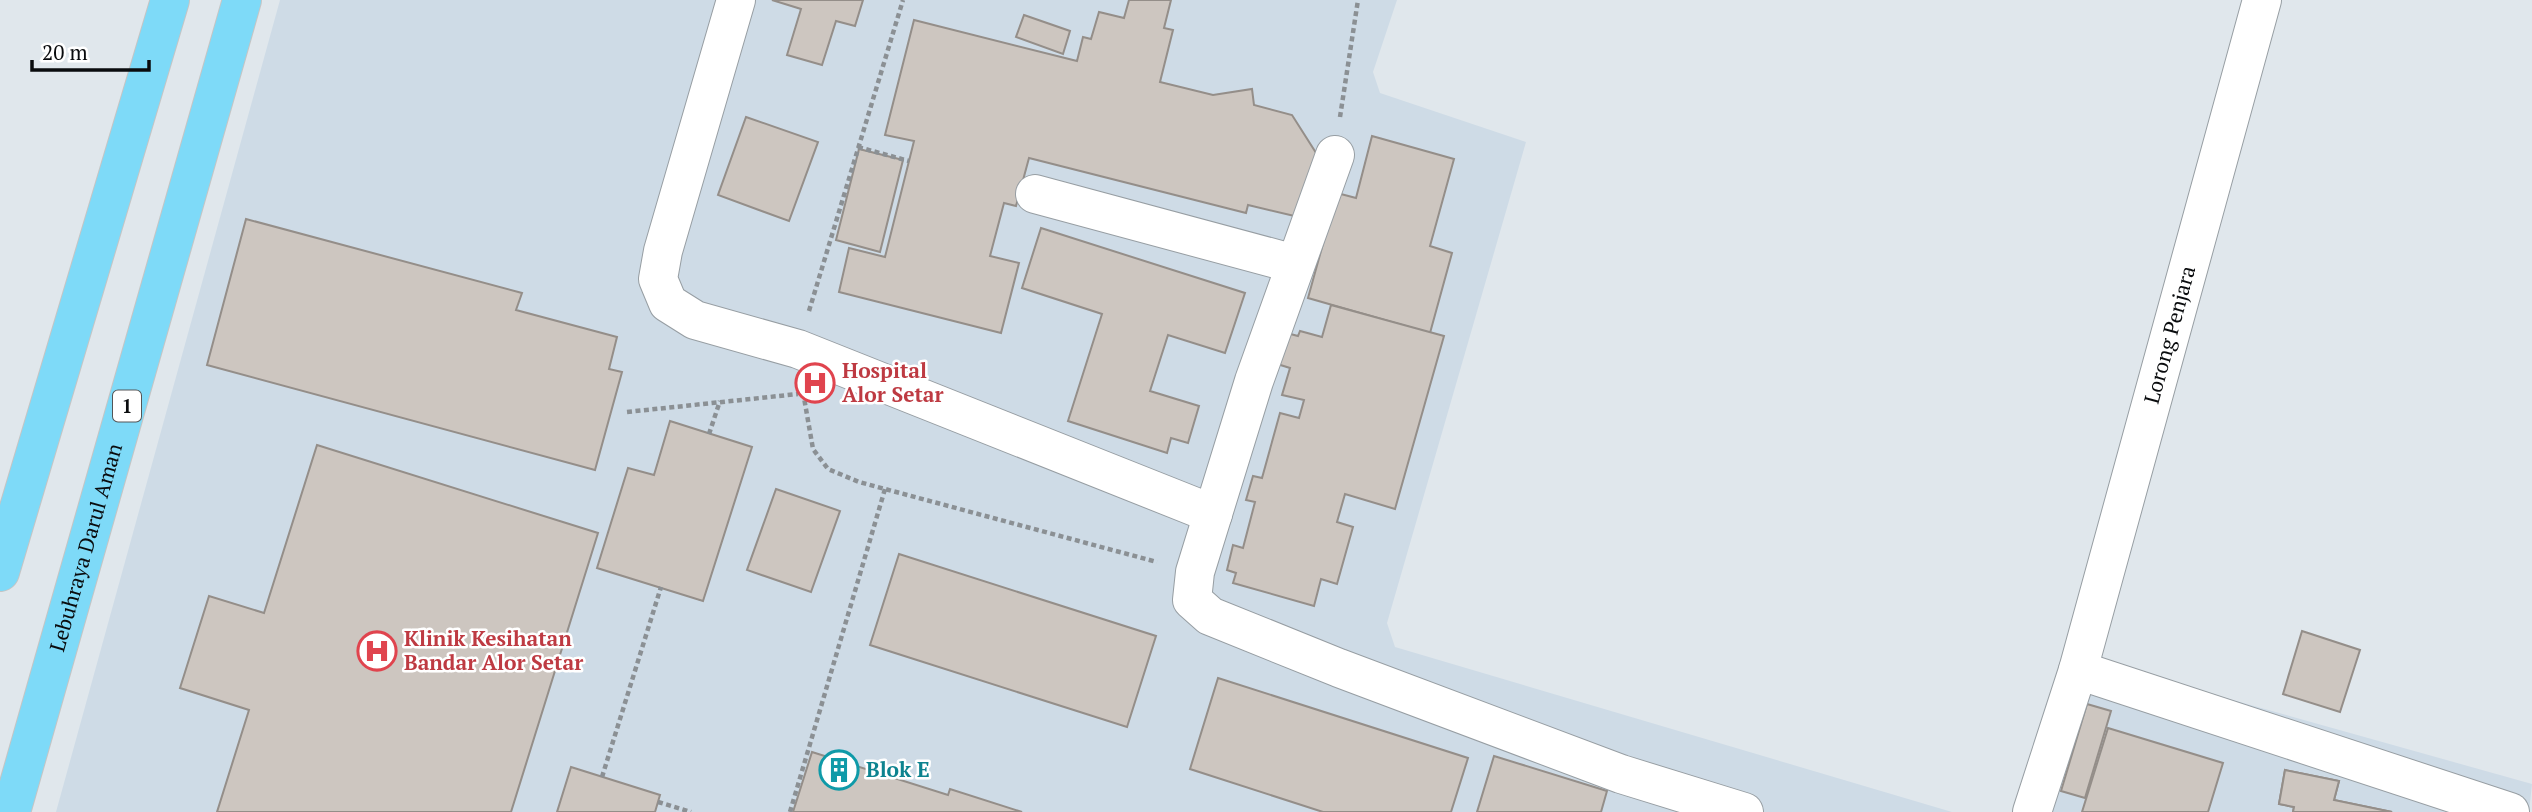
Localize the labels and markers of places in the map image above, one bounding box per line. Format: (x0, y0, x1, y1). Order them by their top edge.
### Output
place label: Hospital Alor Setar (842, 356, 944, 408)
hospital icon: Hospital Alor Setar (794, 362, 836, 404)
place label: Klinik Kesihatan Bandar Alor Setar (404, 624, 583, 676)
hospital icon: Klinik Kesihatan Bandar Alor Setar (356, 630, 398, 672)
building icon: Blok E (818, 749, 860, 791)
place label: Blok E (866, 755, 930, 783)

